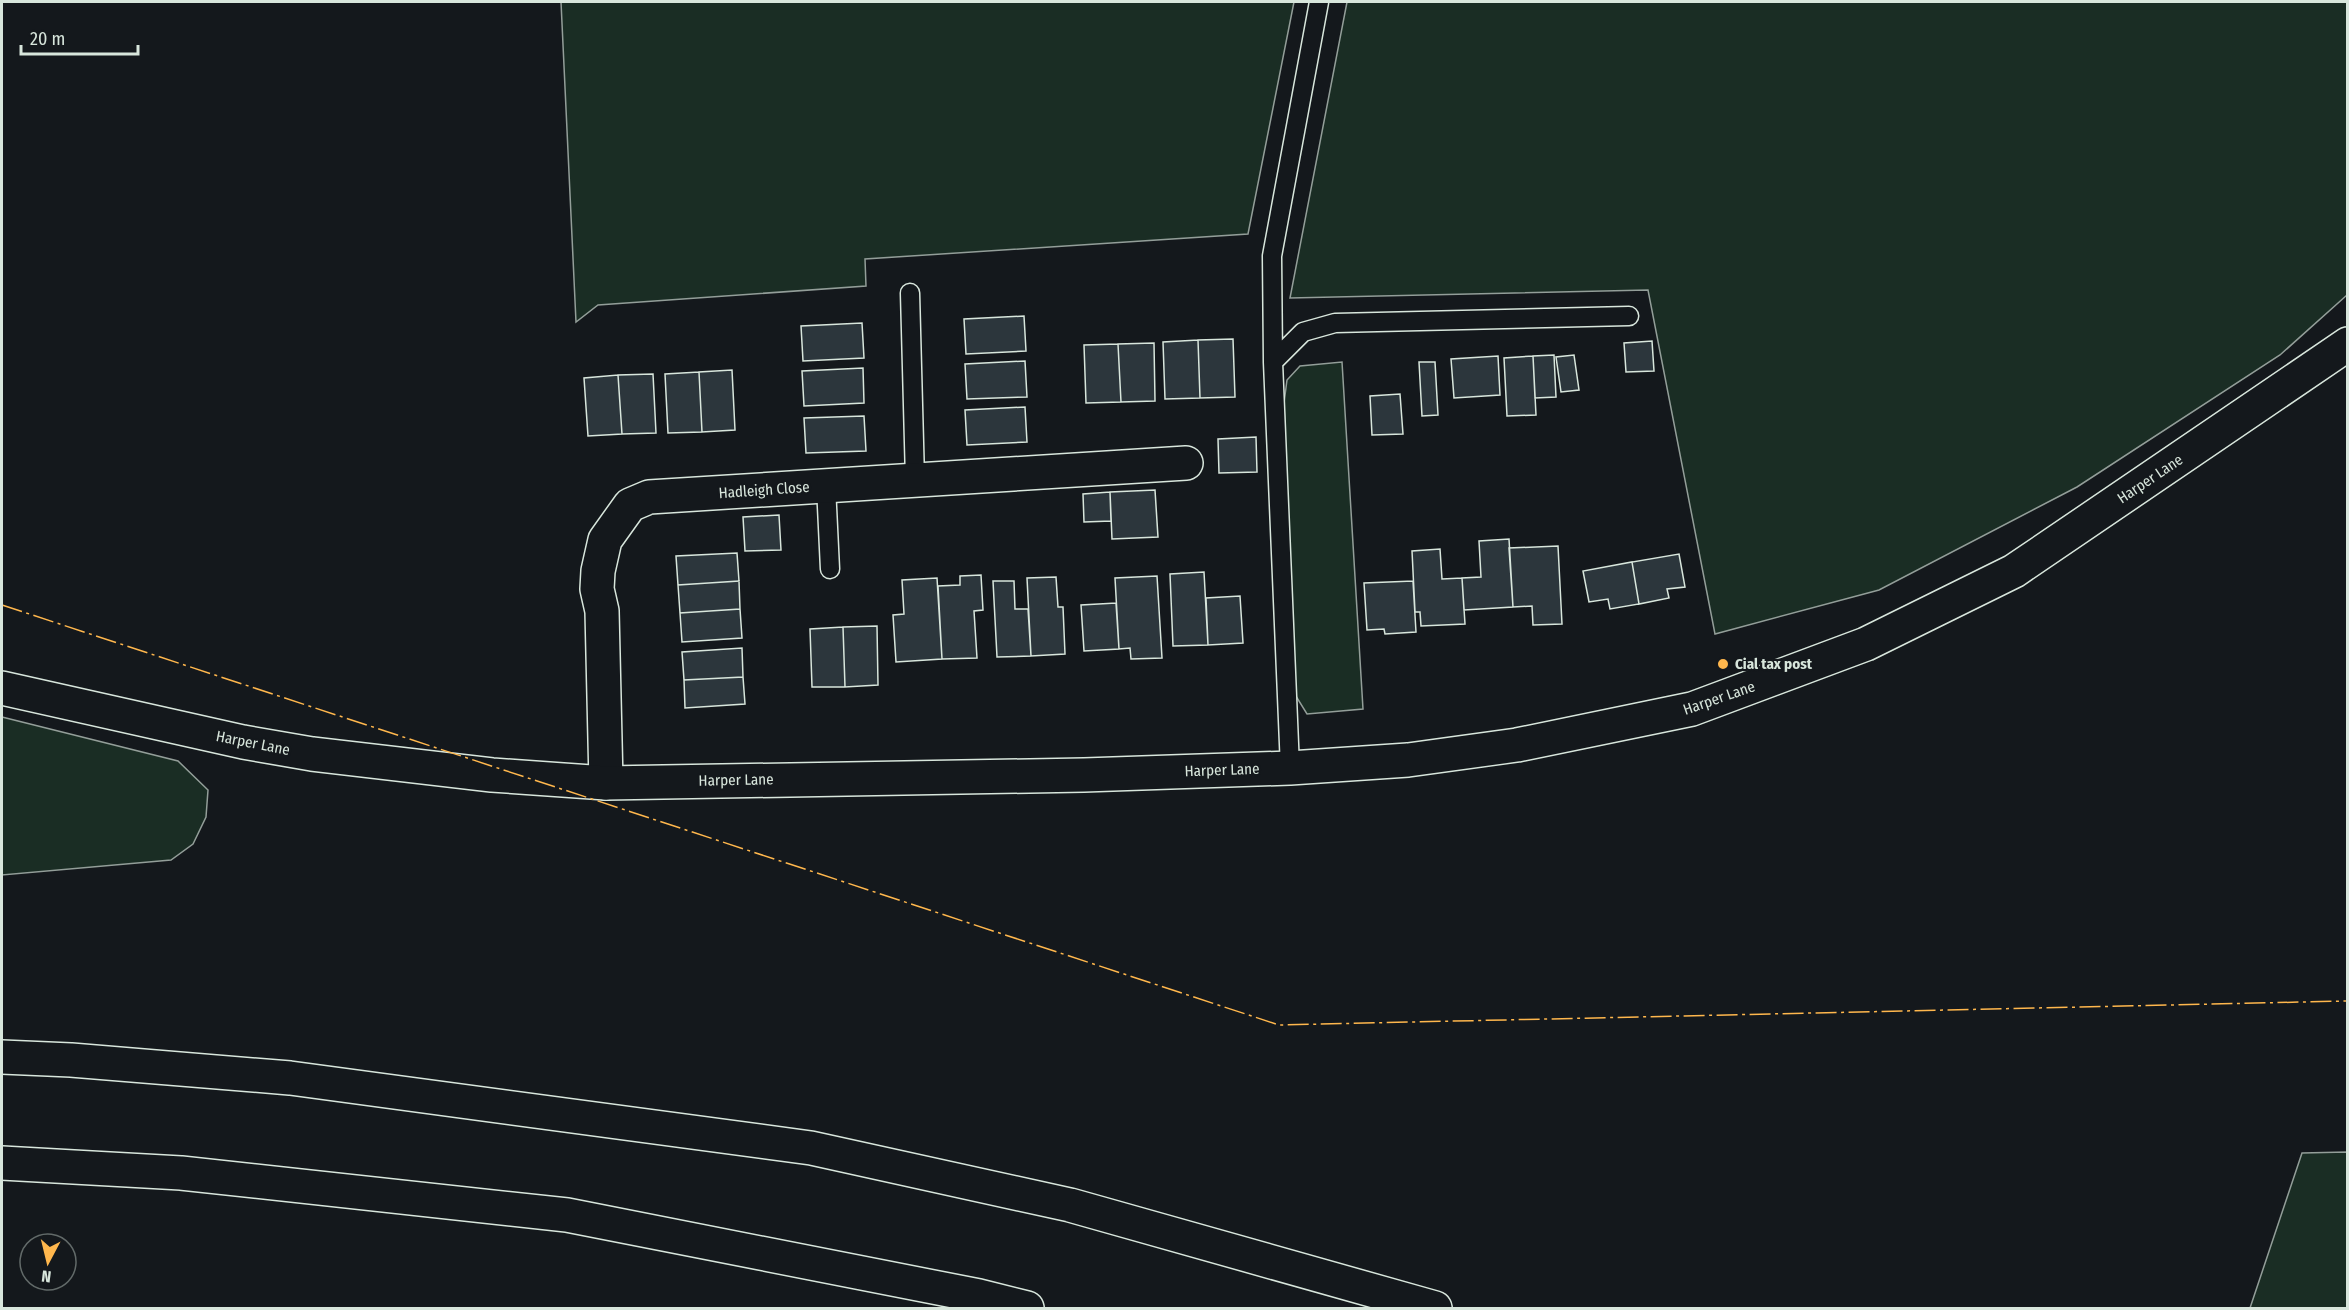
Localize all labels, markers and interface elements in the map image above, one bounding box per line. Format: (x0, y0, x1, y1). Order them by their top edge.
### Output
scale bar (21, 18, 138, 56)
text: 20 m (30, 28, 65, 50)
street label: Harper Lane (2114, 451, 2186, 507)
street label: Hadleigh Close (718, 478, 810, 502)
place label: Cial tax post (1735, 655, 1813, 673)
marker: Cial tax post (1716, 657, 1730, 671)
street label: Harper Lane (1681, 677, 1757, 719)
street label: Harper Lane (214, 727, 292, 759)
street label: Harper Lane (1184, 760, 1260, 780)
street label: Harper Lane (698, 770, 774, 790)
north arrow (18, 1232, 78, 1292)
text: N (40, 1266, 52, 1286)

